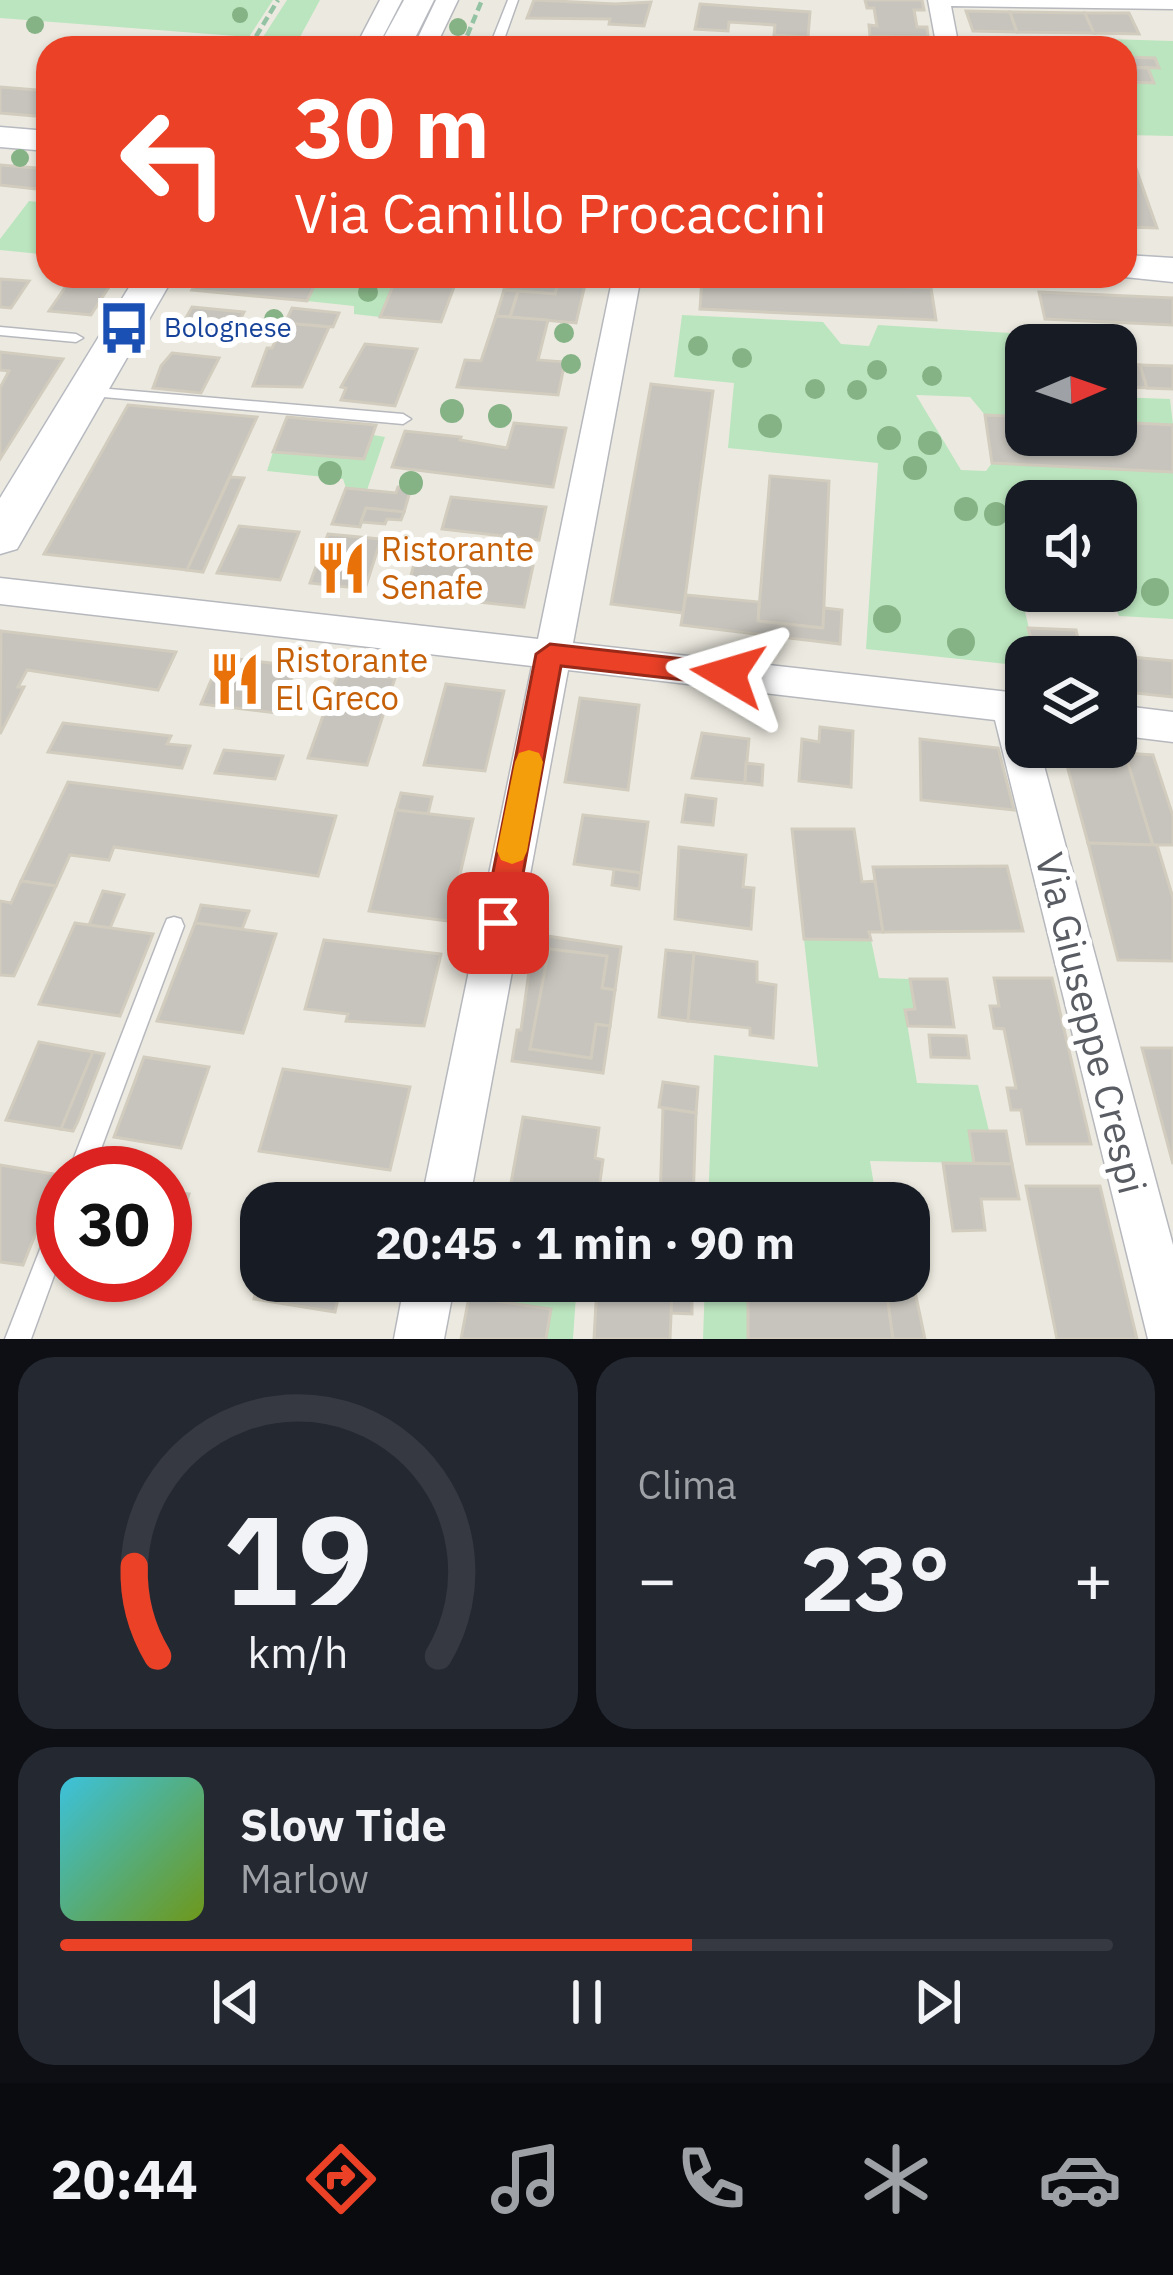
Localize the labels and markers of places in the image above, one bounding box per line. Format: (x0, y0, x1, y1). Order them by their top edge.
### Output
bus stop icon: Bolognese (95, 299, 153, 357)
place label: Bolognese (164, 309, 292, 344)
place label: Ristorante Senafe (381, 527, 534, 608)
restaurant icon: Ristorante Senafe (312, 539, 370, 597)
place label: Ristorante El Greco (275, 638, 428, 719)
restaurant icon: Ristorante El Greco (206, 650, 264, 708)
pin (447, 872, 549, 974)

